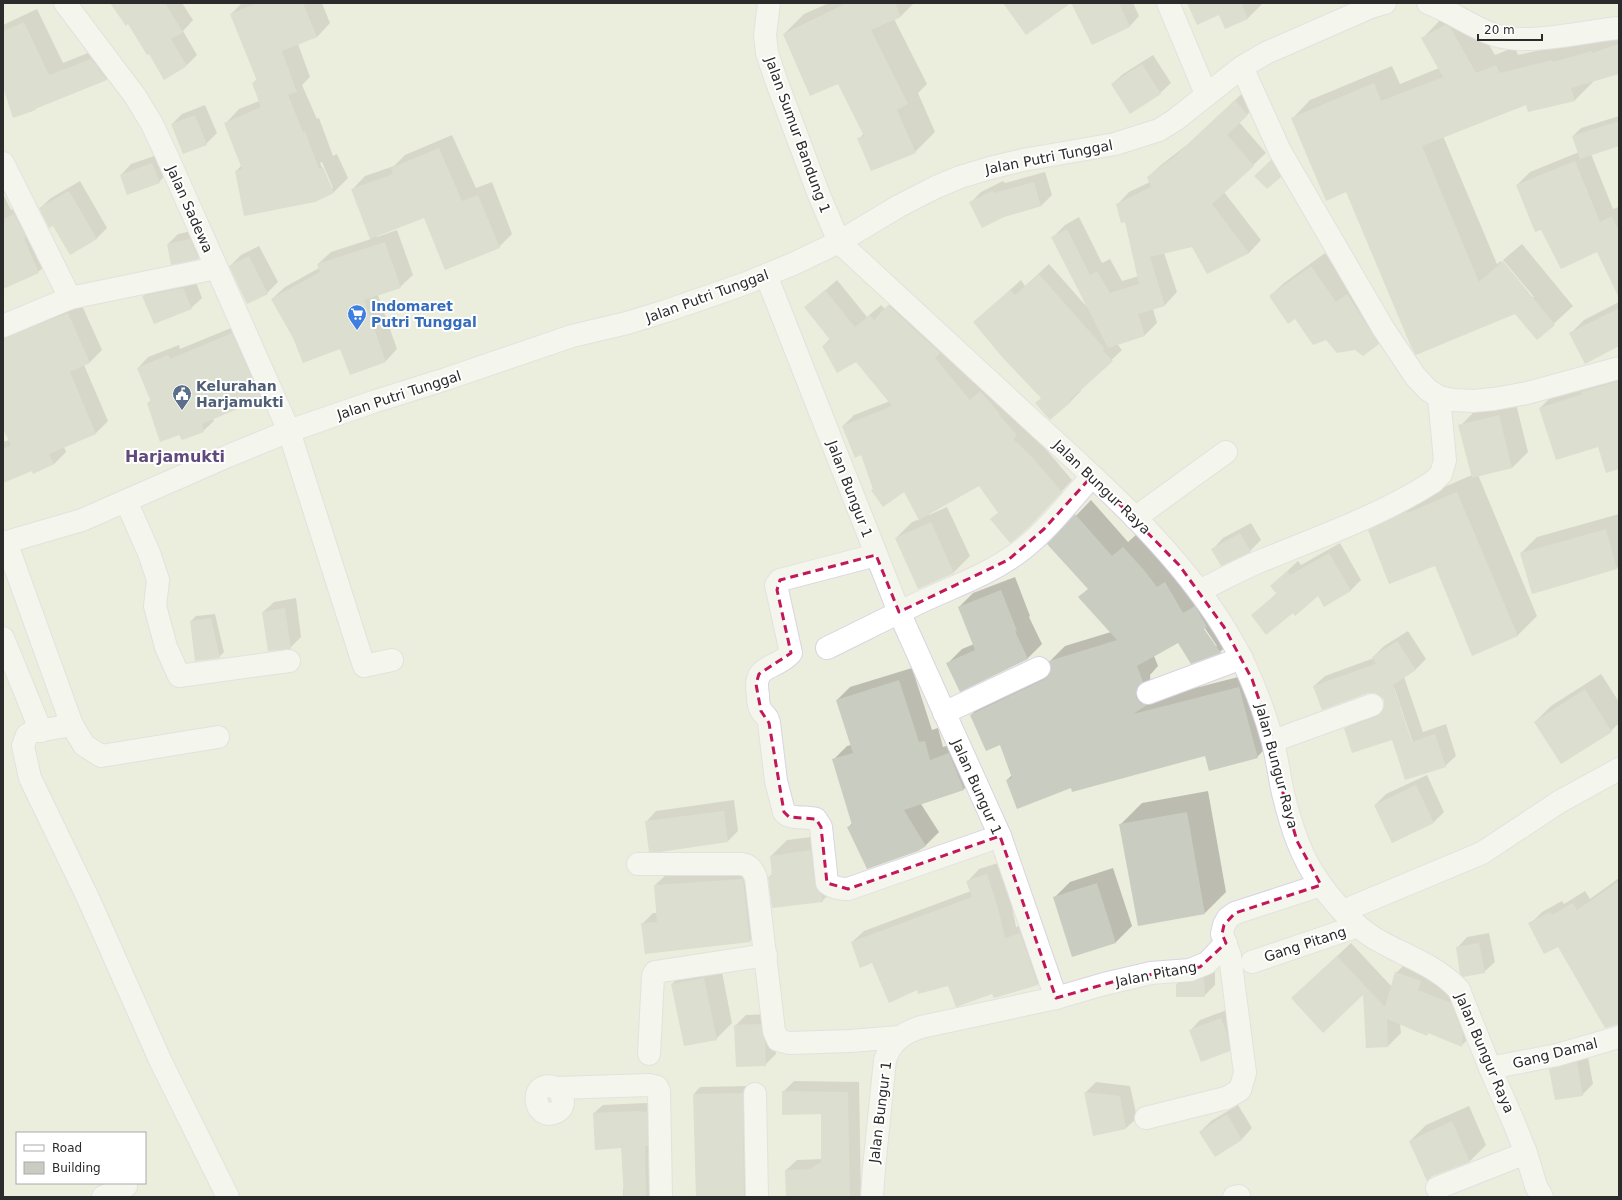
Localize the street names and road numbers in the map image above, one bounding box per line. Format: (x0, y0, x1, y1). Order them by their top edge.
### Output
street label: Jalan Sumur Bandung 1 (762, 54, 834, 215)
street label: Jalan Putri Tunggal (983, 137, 1114, 177)
street label: Jalan Sadewa (163, 162, 216, 255)
street label: Jalan Putri Tunggal (642, 266, 771, 326)
street label: Jalan Putri Tunggal (334, 367, 463, 423)
street label: Jalan Bungur Raya (1049, 436, 1154, 537)
street label: Jalan Bungur 1 (824, 437, 876, 540)
street label: Jalan Bungur Raya (1252, 701, 1301, 830)
street label: Jalan Bungur 1 (948, 736, 1005, 837)
street label: Gang Pitang (1262, 923, 1348, 965)
street label: Jalan Pitang (1113, 958, 1198, 990)
street label: Jalan Bungur Raya (1452, 990, 1518, 1115)
street label: Gang Damal (1511, 1035, 1599, 1071)
street label: Jalan Bungur 1 (866, 1060, 894, 1165)

